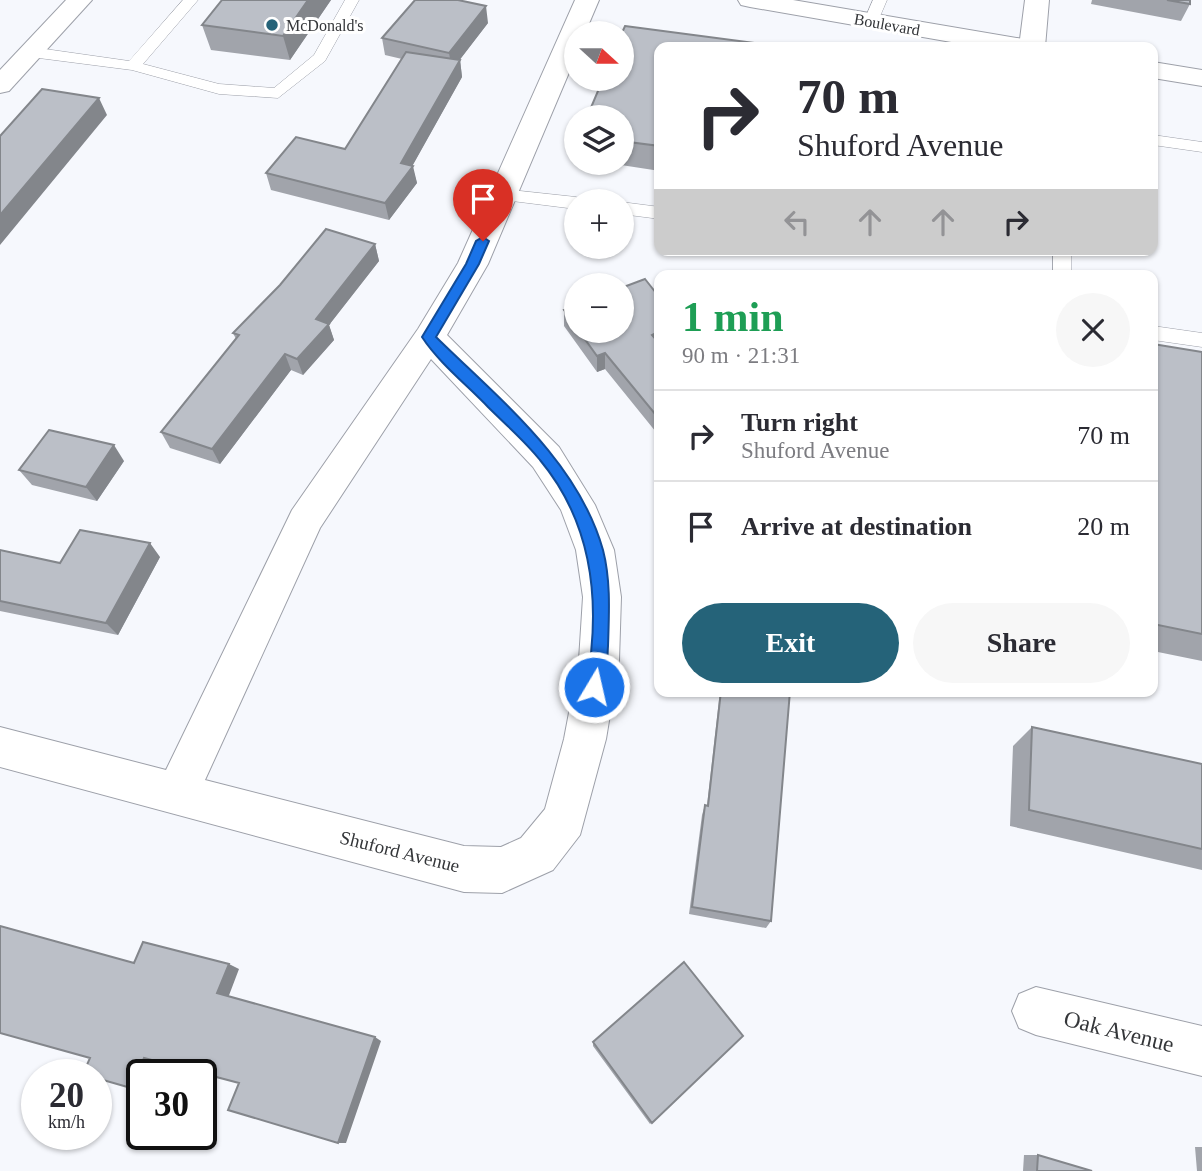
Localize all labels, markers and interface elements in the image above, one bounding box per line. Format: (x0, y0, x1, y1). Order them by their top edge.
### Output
street label: Boulevard (853, 10, 921, 39)
marker: McDonald's (264, 17, 280, 33)
place label: McDonald's (286, 17, 364, 34)
north arrow (564, 21, 634, 91)
map controls (564, 21, 634, 343)
text: 70 m (797, 69, 899, 124)
icon: right (682, 70, 773, 161)
button: layers (564, 105, 634, 175)
text: Shuford Avenue (797, 127, 1003, 163)
pin (453, 169, 513, 241)
icon: arrive (464, 180, 502, 218)
button: + (564, 189, 634, 259)
icon: left (778, 203, 816, 241)
icon: ahead (851, 203, 889, 241)
icon: ahead (924, 203, 962, 241)
icon: right (997, 203, 1035, 241)
button: − (564, 273, 634, 343)
button: close (1056, 293, 1130, 367)
text: 1 min (682, 294, 784, 340)
text: 90 m · 21:31 (682, 343, 800, 368)
text: Turn right (741, 408, 858, 437)
icon: right (682, 417, 720, 455)
text: 70 m (1077, 421, 1130, 450)
text: Shuford Avenue (741, 438, 889, 463)
icon: arrive (682, 508, 720, 546)
text: Arrive at destination (741, 512, 972, 541)
text: 20 m (1077, 512, 1130, 541)
button: Exit (682, 603, 899, 683)
button: Share (913, 603, 1130, 683)
position arrow (557, 650, 631, 724)
street label: Shuford Avenue (338, 826, 462, 877)
street label: Oak Avenue (1061, 1006, 1177, 1057)
speed limit sign: 30 (126, 1059, 217, 1150)
text: 20 (49, 1076, 84, 1115)
text: km/h (48, 1112, 85, 1132)

